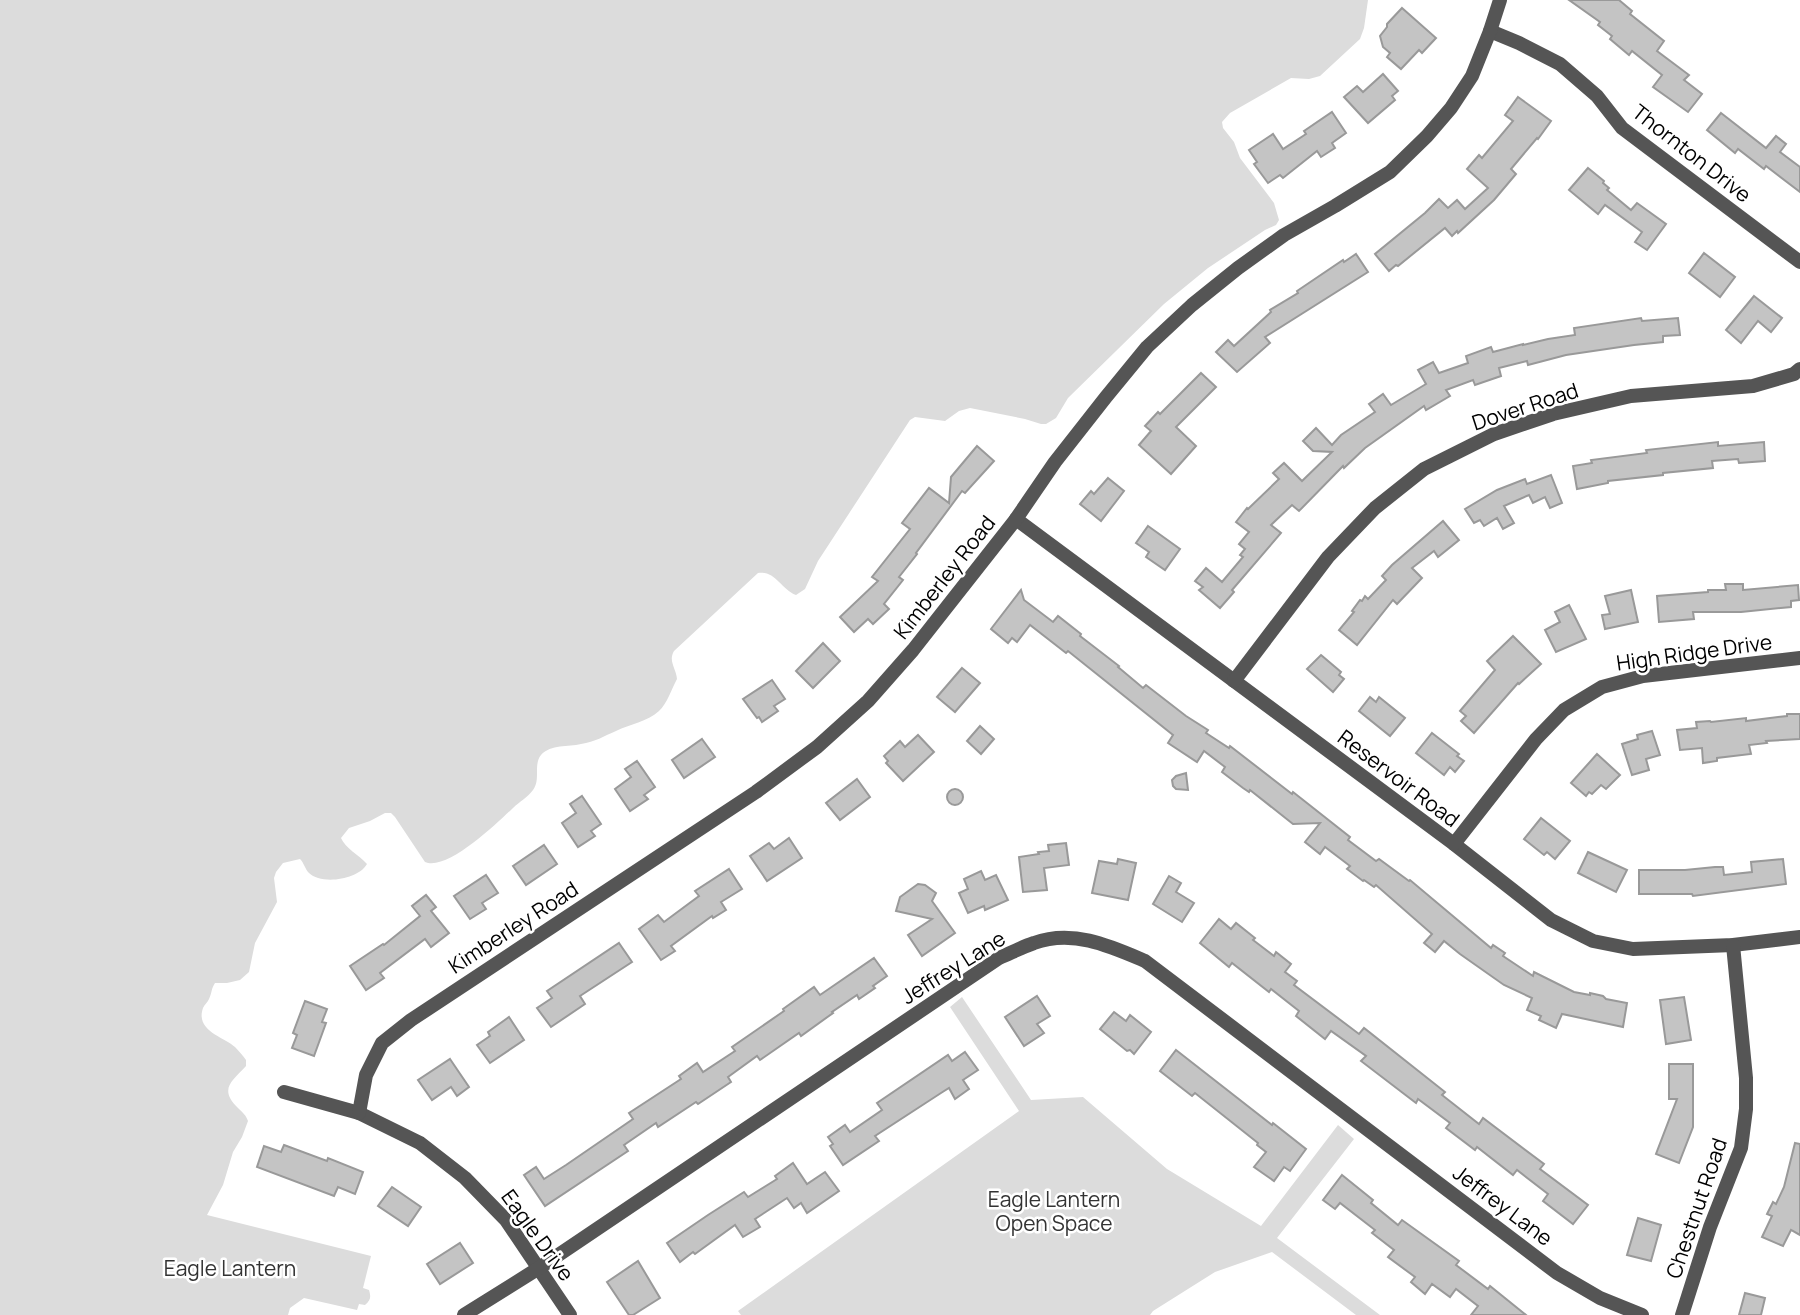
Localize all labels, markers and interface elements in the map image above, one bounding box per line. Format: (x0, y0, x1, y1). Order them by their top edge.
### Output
street label: Thornton Drive (1627, 98, 1757, 208)
street label: Dover Road (1468, 376, 1582, 436)
street label: Kimberley Road (887, 509, 1001, 645)
street label: High Ridge Drive (1614, 627, 1774, 677)
street label: Reservoir Road (1332, 723, 1466, 833)
street label: Kimberley Road (443, 875, 583, 979)
street label: Jeffrey Lane (896, 924, 1010, 1010)
street label: Chestnut Road (1659, 1134, 1733, 1282)
street label: Jeffrey Lane (1448, 1158, 1558, 1252)
street label: Eagle Drive (495, 1184, 581, 1286)
park label: Eagle Lantern Open Space (988, 1185, 1120, 1237)
park label: Eagle Lantern (164, 1254, 296, 1282)

